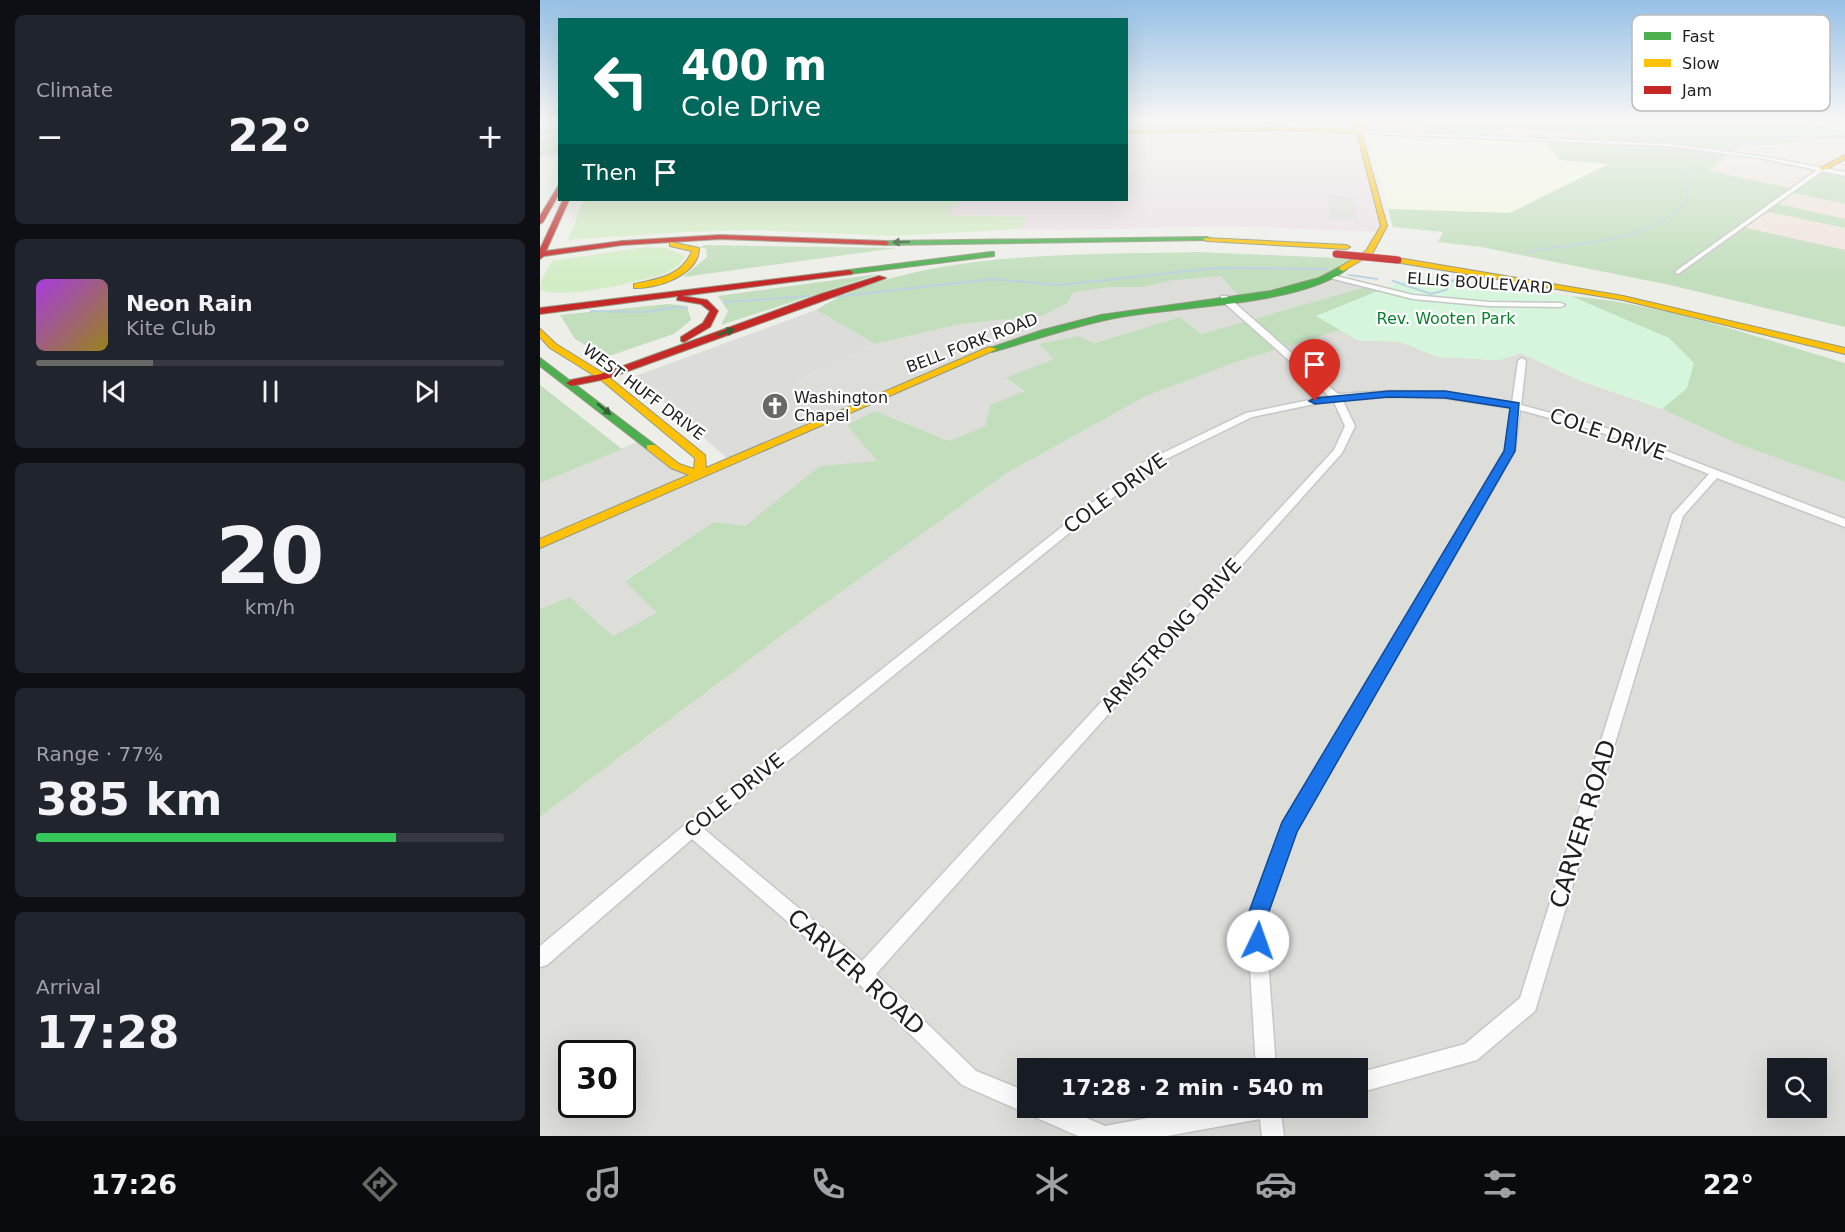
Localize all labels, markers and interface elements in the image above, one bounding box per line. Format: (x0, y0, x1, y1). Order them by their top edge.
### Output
legend (1632, 15, 1830, 111)
text: Fast (1682, 27, 1714, 46)
text: 400 m (681, 41, 827, 90)
icon: left (582, 42, 660, 120)
text: Slow (1682, 54, 1719, 73)
text: Climate (36, 78, 113, 102)
text: Jam (1681, 81, 1712, 100)
text: Cole Drive (681, 91, 821, 122)
text: 22° (227, 109, 313, 162)
text: − (36, 117, 64, 156)
text: + (476, 117, 504, 156)
icon: arrive (649, 156, 682, 189)
text: Then (582, 160, 637, 185)
one-way arrow (891, 238, 910, 247)
street label: ELLIS BOULEVARD (1406, 268, 1554, 298)
text: Neon Rain (126, 291, 253, 316)
street label: BELL FORK ROAD (904, 309, 1040, 377)
park label: Rev. Wooten Park (1376, 309, 1516, 328)
text: Kite Club (126, 316, 216, 340)
one-way arrow (717, 327, 735, 336)
pin (1289, 339, 1340, 401)
street label: WEST HUFF DRIVE (579, 340, 709, 444)
icon: arrive (1298, 348, 1331, 381)
icon: previous (98, 375, 131, 408)
icon: pause (254, 375, 287, 408)
icon: next (410, 375, 443, 408)
place label: Washington Chapel (794, 388, 888, 425)
church icon: Washington Chapel (760, 391, 790, 421)
one-way arrow (596, 402, 611, 414)
street label: COLE DRIVE (1547, 403, 1669, 465)
street label: COLE DRIVE (1059, 448, 1171, 538)
text: 20 (216, 511, 324, 601)
street label: ARMSTRONG DRIVE (1096, 554, 1246, 716)
text: km/h (245, 595, 295, 619)
street label: CARVER ROAD (1544, 736, 1622, 912)
text: Range · 77% (36, 742, 163, 766)
street label: COLE DRIVE (679, 747, 789, 843)
text: 385 km (36, 773, 222, 826)
street label: CARVER ROAD (782, 903, 930, 1041)
position arrow (1226, 909, 1290, 973)
text: Arrival (36, 975, 101, 999)
text: 17:28 (36, 1006, 179, 1059)
speed limit sign: 30 (558, 1040, 636, 1118)
map controls (1767, 1058, 1827, 1118)
button: search (1767, 1058, 1827, 1118)
text: 17:28 · 2 min · 540 m (1061, 1075, 1324, 1100)
icon: directions (359, 1163, 401, 1205)
icon: music (583, 1163, 625, 1205)
icon: phone (807, 1163, 849, 1205)
icon: climate (1031, 1163, 1073, 1205)
icon: car (1255, 1163, 1297, 1205)
icon: filters (1479, 1163, 1521, 1205)
text: 17:26 (91, 1169, 177, 1200)
text: 22° (1703, 1169, 1754, 1200)

